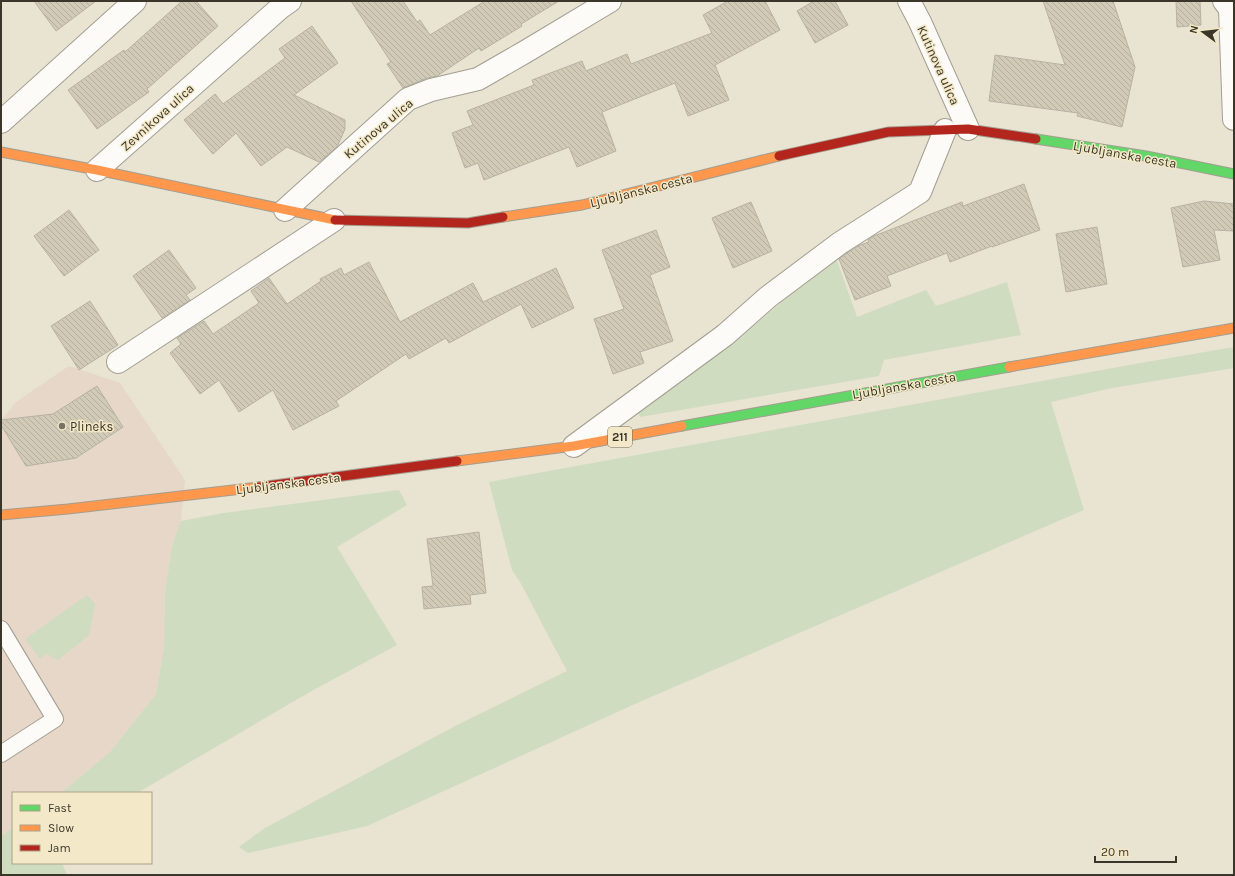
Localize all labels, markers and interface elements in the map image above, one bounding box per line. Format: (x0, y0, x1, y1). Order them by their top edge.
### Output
north arrow (1183, 12, 1223, 52)
street label: Kutinova ulica (914, 23, 963, 107)
text: N (1187, 24, 1201, 35)
street label: Zevnikova ulica (118, 81, 197, 154)
street label: Kutinova ulica (341, 95, 416, 162)
street label: Ljubljanska cesta (1072, 138, 1178, 171)
street label: Ljubljanska cesta (588, 170, 694, 210)
street label: Ljubljanska cesta (851, 369, 957, 402)
place label: Plineks (70, 419, 114, 434)
marker: Plineks (57, 421, 67, 431)
road number: 211 (608, 427, 632, 447)
street label: Ljubljanska cesta (235, 470, 341, 497)
legend (12, 792, 152, 864)
text: Fast (48, 801, 72, 815)
text: Slow (48, 821, 74, 835)
scale bar (1095, 838, 1176, 864)
text: Jam (48, 841, 71, 855)
text: 20 m (1101, 845, 1129, 859)

